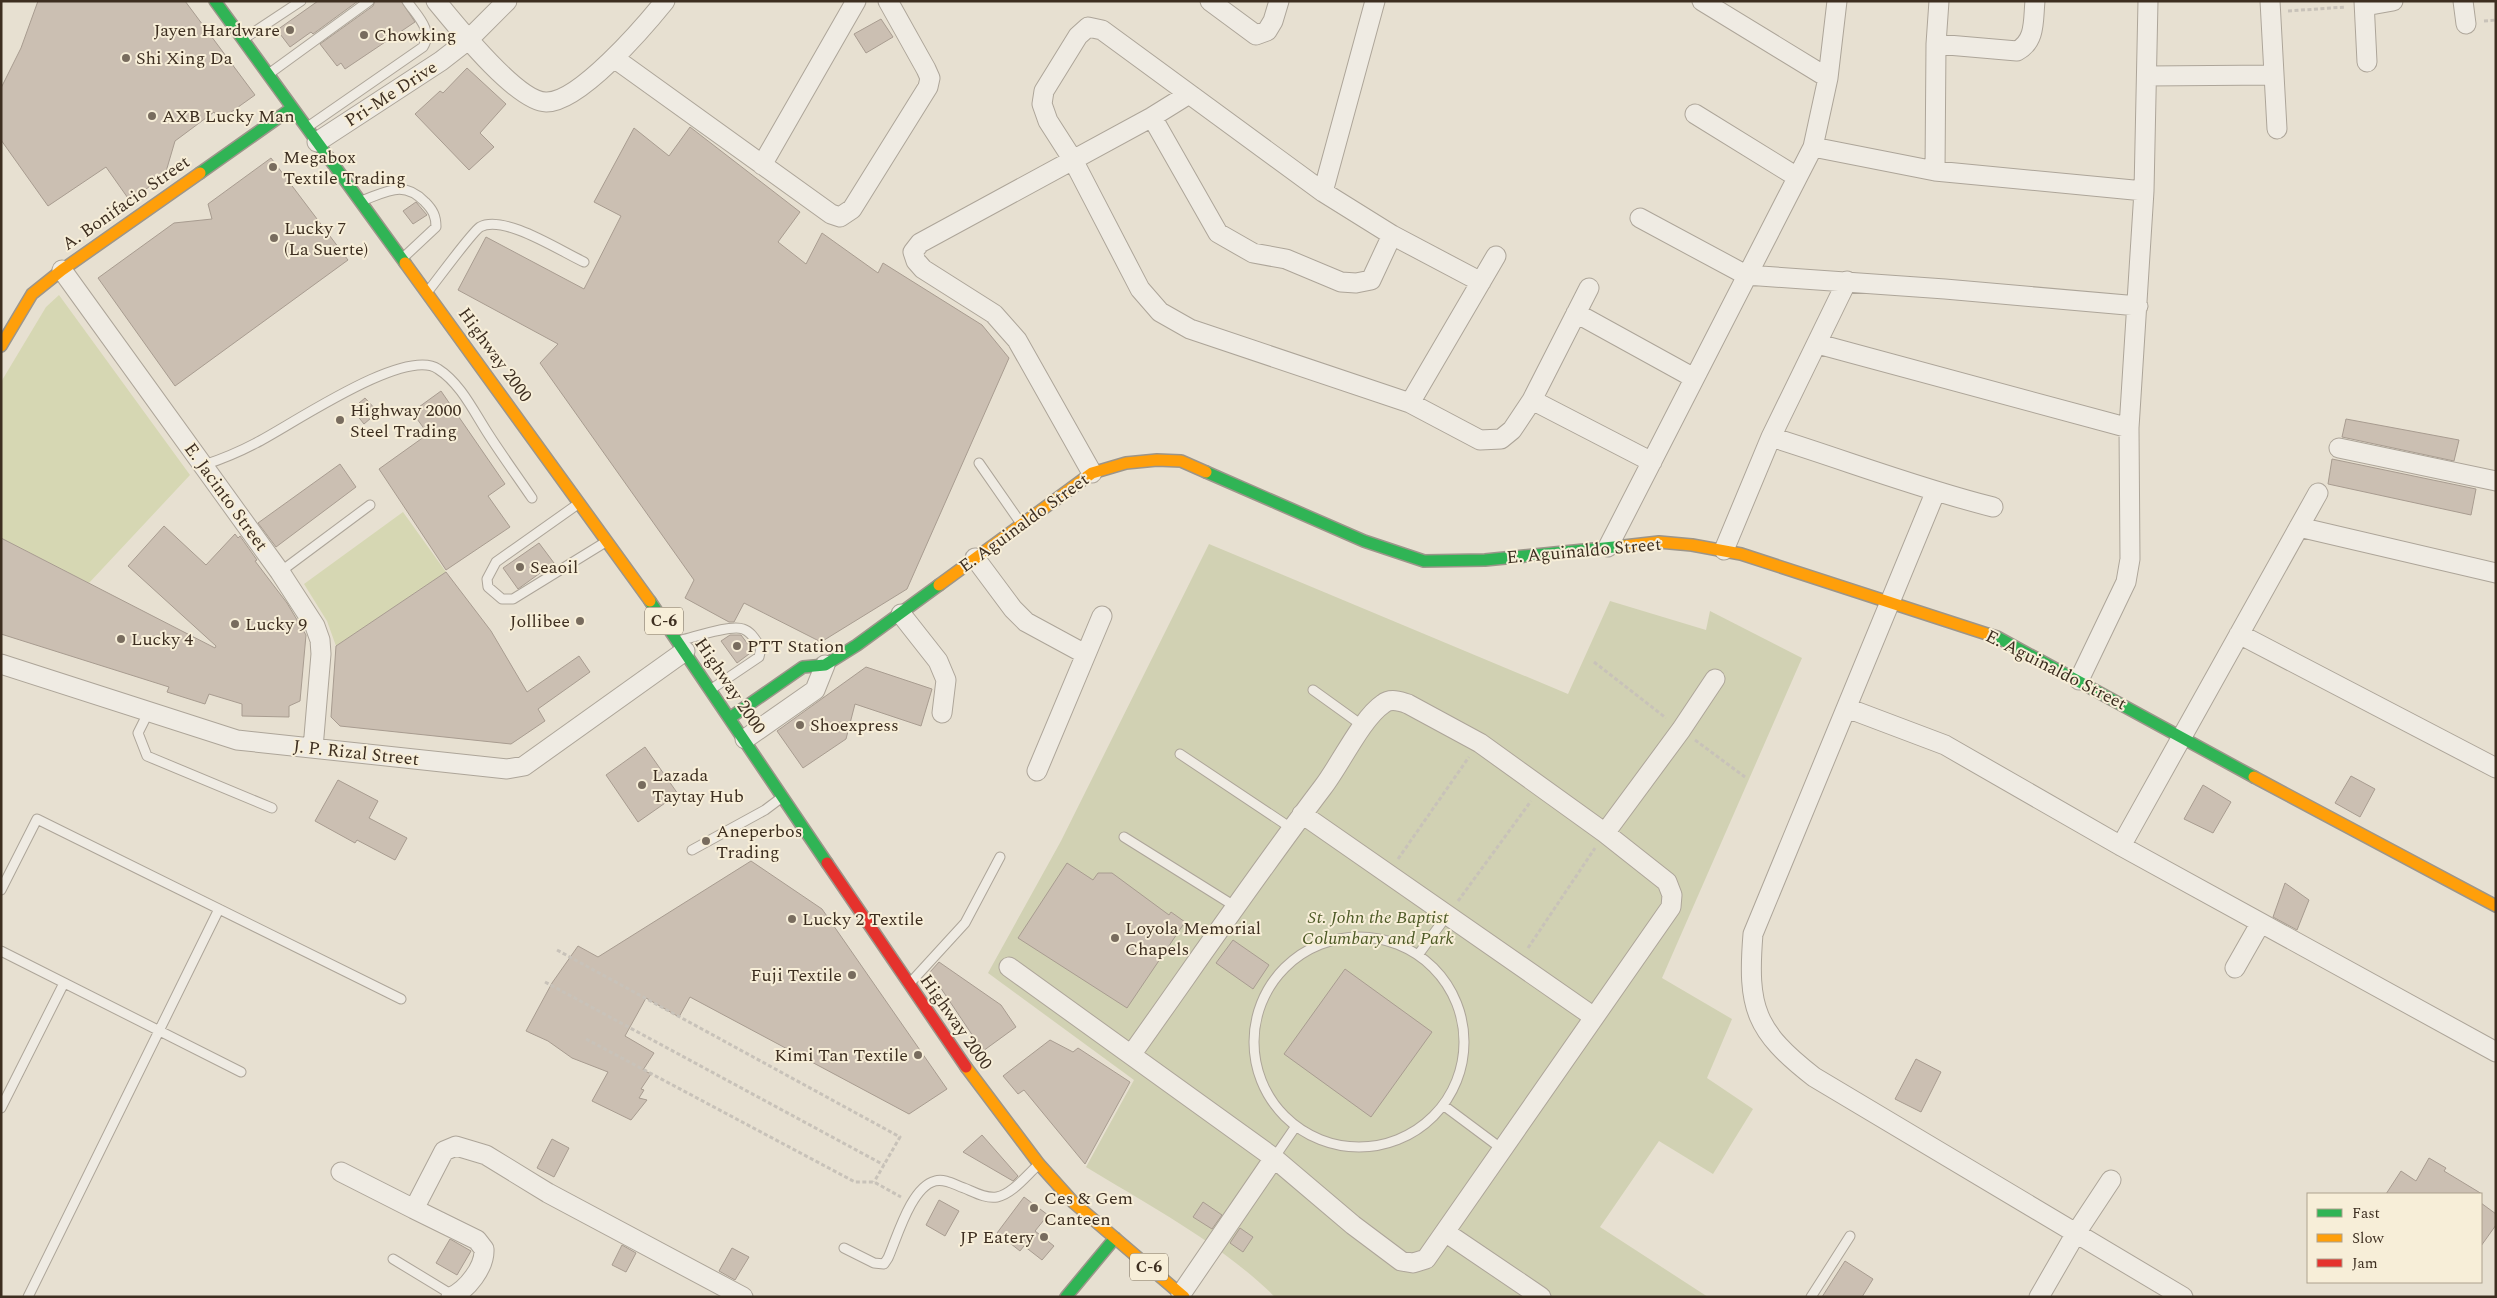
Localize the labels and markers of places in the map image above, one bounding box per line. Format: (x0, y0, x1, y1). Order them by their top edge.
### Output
place label: Jayen Hardware (154, 17, 280, 44)
place label: Chowking (374, 22, 456, 49)
marker: Jayen Hardware (284, 24, 296, 36)
marker: Chowking (358, 29, 370, 41)
place label: Shi Xing Da (136, 45, 233, 72)
marker: Shi Xing Da (120, 52, 132, 64)
place label: AXB Lucky Man (162, 103, 295, 130)
marker: AXB Lucky Man (146, 110, 158, 122)
place label: Megabox Textile Trading (283, 144, 406, 192)
marker: Megabox Textile Trading (267, 161, 279, 173)
place label: Lucky 7 (La Suerte) (284, 215, 368, 263)
marker: Lucky 7 (La Suerte) (268, 232, 280, 244)
place label: Highway 2000 Steel Trading (350, 397, 462, 445)
marker: Highway 2000 Steel Trading (334, 414, 346, 426)
place label: Seaoil (530, 554, 578, 581)
marker: Seaoil (514, 561, 526, 573)
place label: Jollibee (510, 608, 570, 635)
place label: Lucky 9 (245, 611, 307, 638)
marker: Jollibee (574, 615, 586, 627)
marker: Lucky 9 (229, 618, 241, 630)
place label: Lucky 4 (131, 626, 193, 653)
marker: Lucky 4 (115, 633, 127, 645)
place label: PTT Station (747, 633, 845, 660)
marker: PTT Station (731, 640, 743, 652)
place label: Shoexpress (810, 712, 899, 739)
marker: Shoexpress (794, 719, 806, 731)
place label: Lazada Taytay Hub (652, 762, 744, 810)
marker: Lazada Taytay Hub (636, 779, 648, 791)
place label: Aneperbos Trading (716, 818, 803, 866)
marker: Aneperbos Trading (700, 835, 712, 847)
place label: Lucky 2 Textile (802, 906, 923, 933)
marker: Lucky 2 Textile (786, 913, 798, 925)
place label: Loyola Memorial Chapels (1125, 915, 1261, 963)
marker: Loyola Memorial Chapels (1109, 932, 1121, 944)
place label: Fuji Textile (751, 962, 842, 989)
marker: Fuji Textile (846, 969, 858, 981)
place label: Kimi Tan Textile (774, 1042, 908, 1069)
marker: Kimi Tan Textile (912, 1049, 924, 1061)
place label: Ces & Gem Canteen (1044, 1185, 1133, 1233)
marker: Ces & Gem Canteen (1028, 1202, 1040, 1214)
place label: JP Eatery (960, 1224, 1035, 1251)
marker: JP Eatery (1038, 1231, 1050, 1243)

